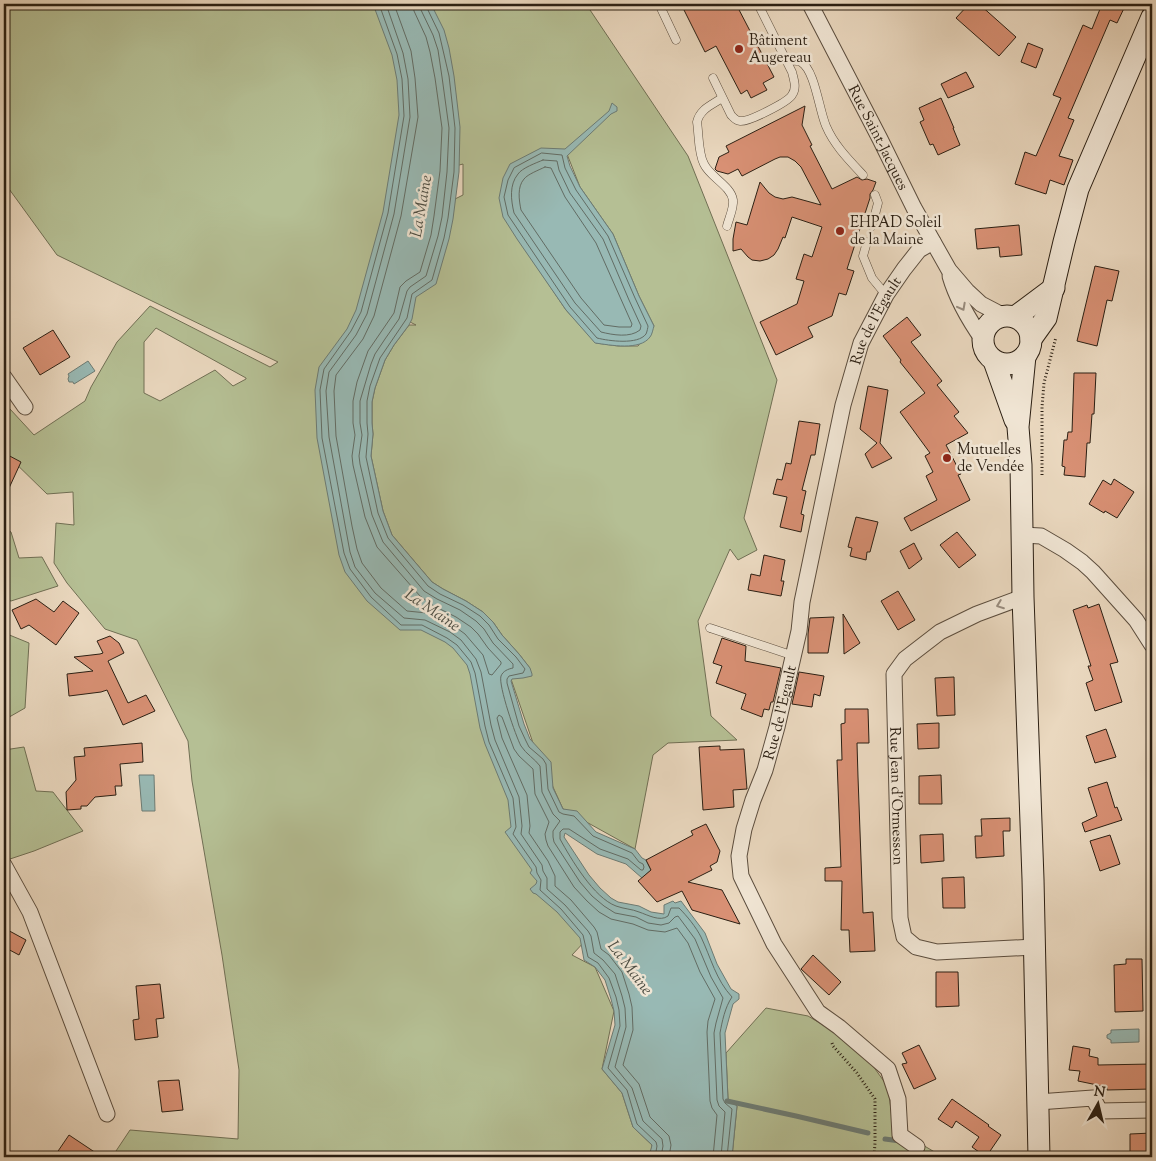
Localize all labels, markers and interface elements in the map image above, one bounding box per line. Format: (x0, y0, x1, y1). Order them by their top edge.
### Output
place label: Bâtiment Augereau (749, 31, 812, 69)
marker: Bâtiment Augereau (733, 43, 745, 55)
street label: Rue Saint-Jacques (842, 82, 913, 194)
water label: La Maine (406, 174, 439, 239)
place label: EHPAD Soleil de la Maine (850, 213, 942, 251)
marker: EHPAD Soleil de la Maine (834, 225, 846, 237)
street label: Rue de l'Egault (846, 273, 908, 368)
one-way arrow (956, 302, 966, 311)
place label: Mutuelles de Vendée (957, 440, 1024, 478)
marker: Mutuelles de Vendée (941, 452, 953, 464)
water label: La Maine (399, 584, 464, 638)
one-way arrow (996, 599, 1005, 610)
street label: Rue de l'Egault (759, 664, 803, 763)
street label: Rue Jean d'Ormesson (883, 727, 908, 866)
water label: La Maine (601, 937, 657, 1000)
north arrow (1074, 1078, 1124, 1128)
text: N (1093, 1082, 1106, 1104)

